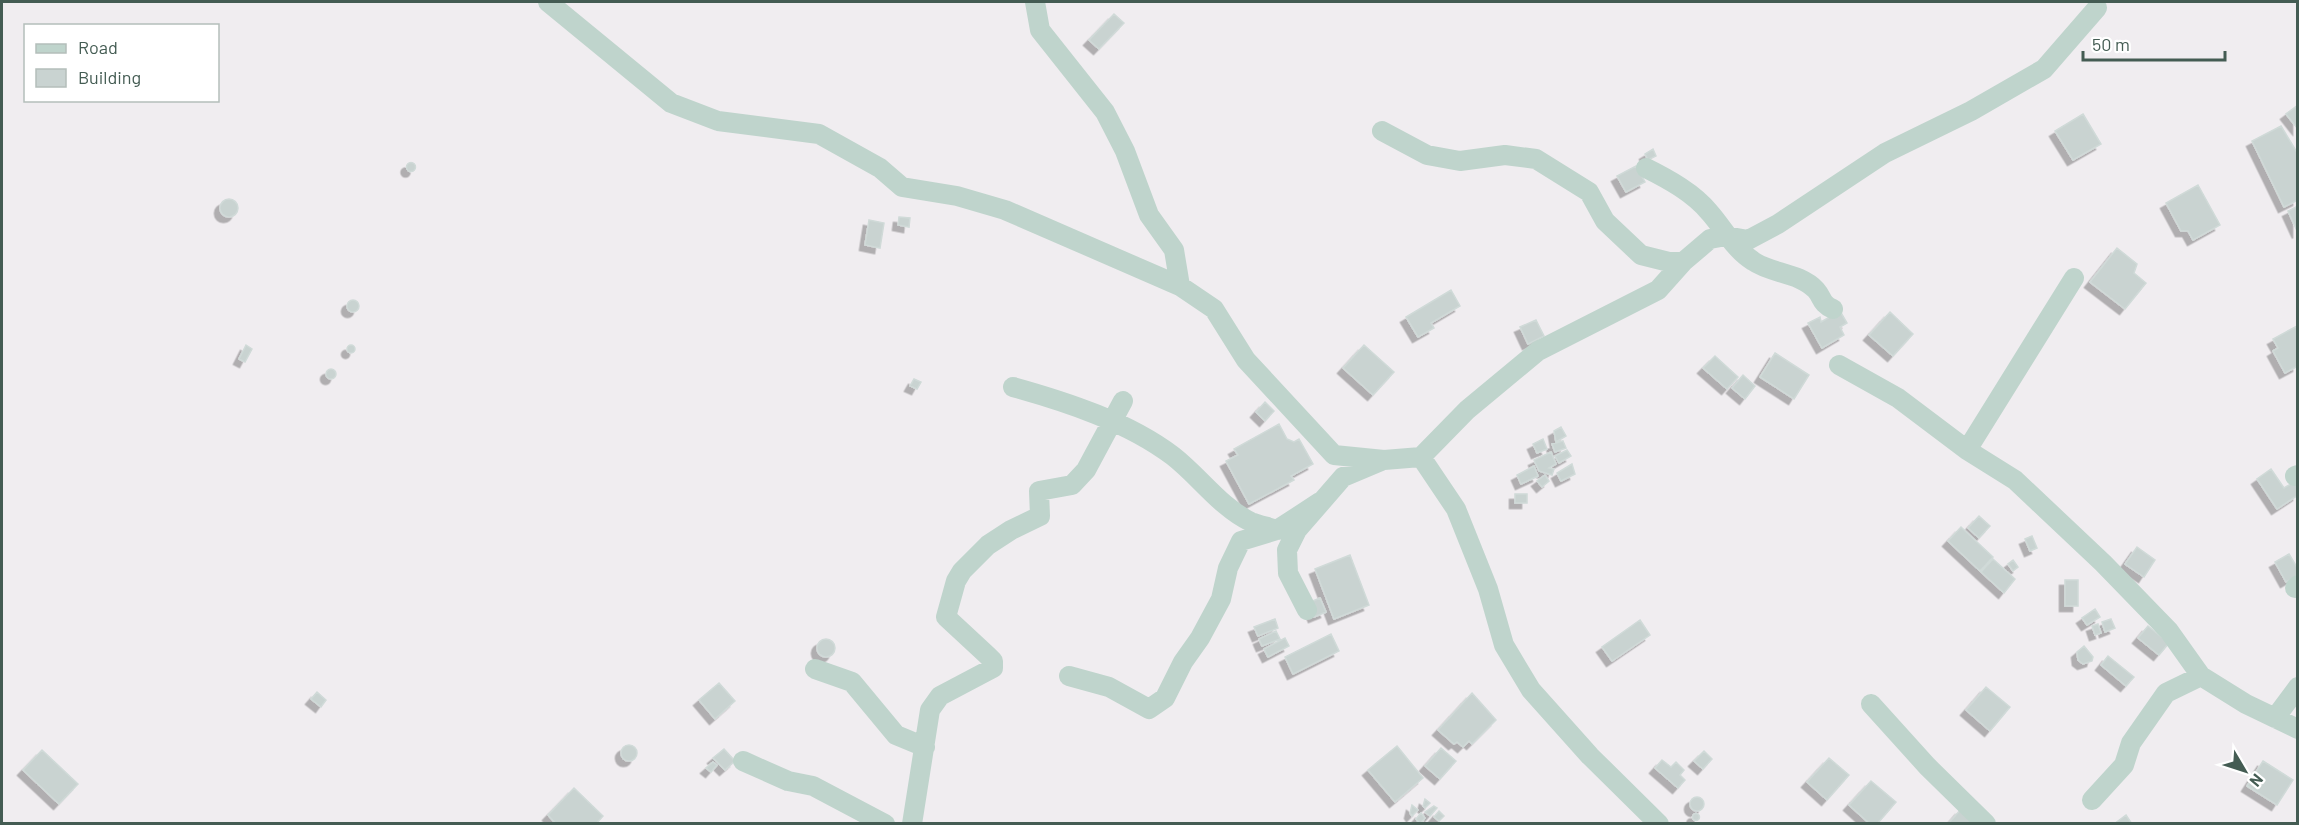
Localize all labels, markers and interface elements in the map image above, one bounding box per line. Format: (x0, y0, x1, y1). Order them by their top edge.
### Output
legend (24, 24, 219, 102)
scale bar (2083, 24, 2226, 62)
text: 50 m (2092, 33, 2130, 55)
text: Road (78, 36, 118, 58)
text: Building (78, 66, 141, 88)
north arrow (2215, 741, 2275, 801)
text: N (2246, 771, 2268, 791)

